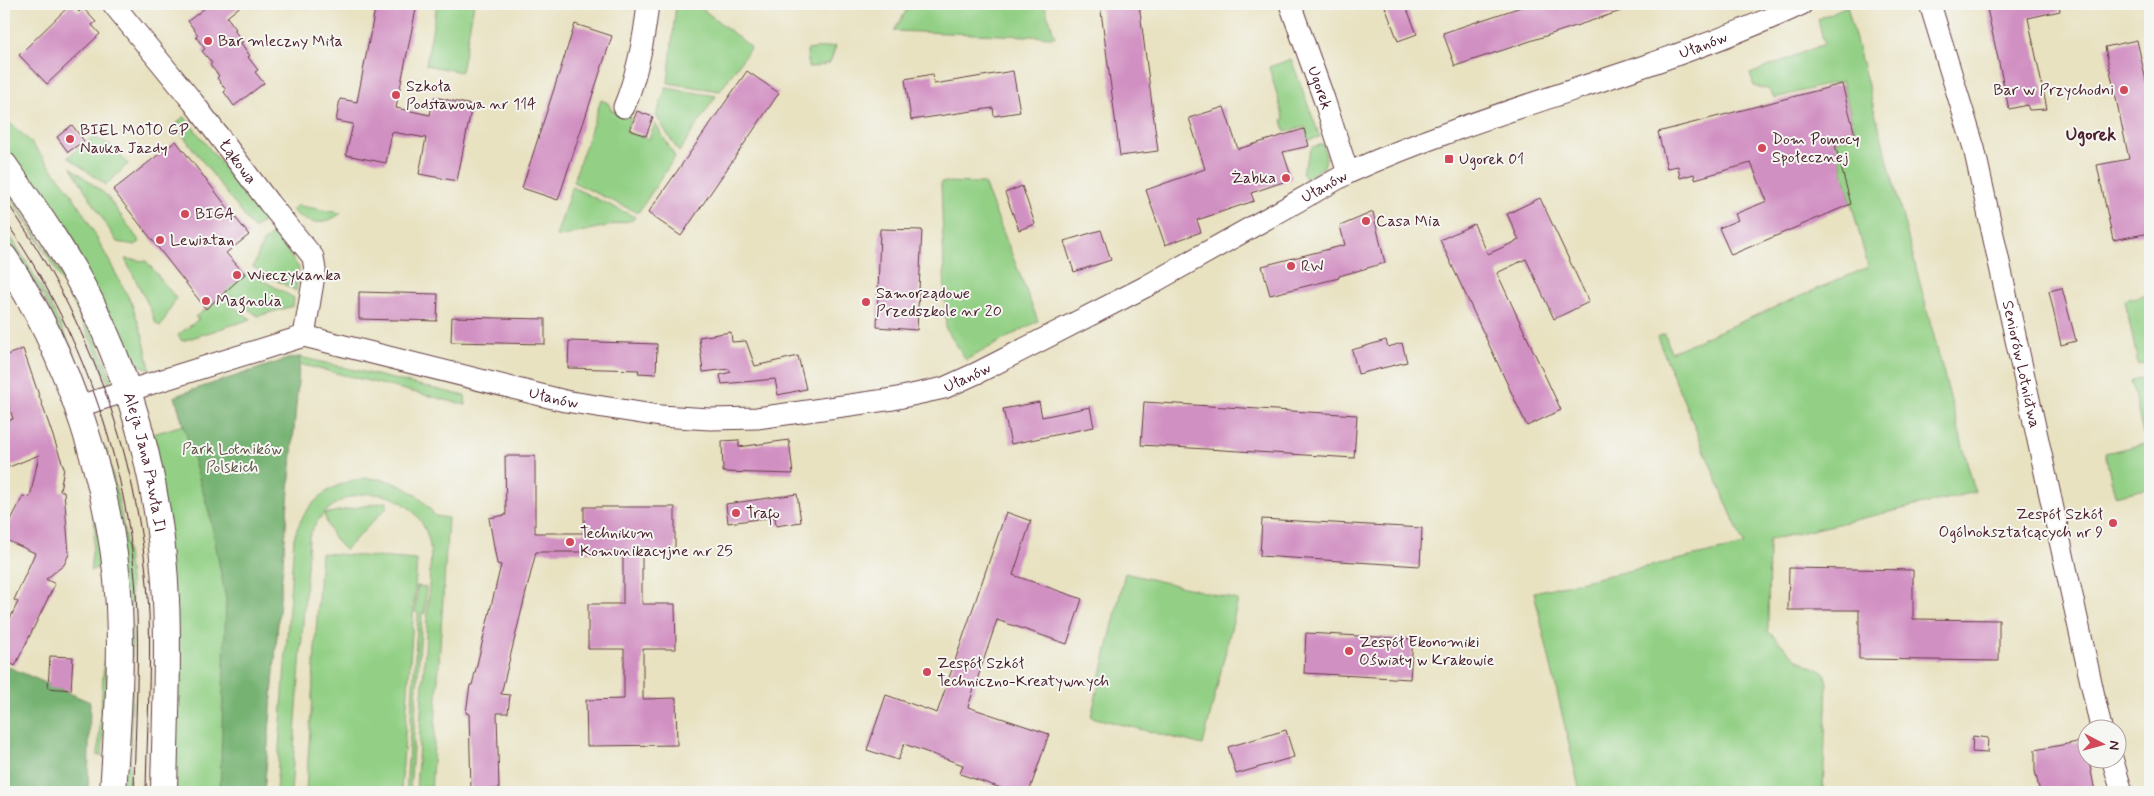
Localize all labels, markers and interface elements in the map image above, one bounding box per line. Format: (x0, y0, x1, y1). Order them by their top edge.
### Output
street label: Ułanów (1676, 26, 1730, 64)
place label: Bar mleczny Miła (218, 31, 343, 52)
marker: Bar mleczny Miła (202, 35, 214, 47)
street label: Ugorek (1303, 63, 1337, 112)
place label: Szkoła Podstawowa nr 114 (406, 76, 536, 115)
place label: Bar w Przychodni (1993, 80, 2114, 101)
marker: Bar w Przychodni (2118, 84, 2130, 96)
marker: Szkoła Podstawowa nr 114 (390, 89, 402, 101)
place label: BIEL MOTO GP Nauka Jazdy (80, 120, 189, 159)
district label: Ugorek (2066, 123, 2116, 147)
place label: Dom Pomocy Społecznej (1772, 129, 1860, 168)
marker: BIEL MOTO GP Nauka Jazdy (64, 133, 76, 145)
street label: Łąkowa (214, 135, 262, 188)
marker: Dom Pomocy Społecznej (1756, 142, 1768, 154)
place label: Ugorek 01 (1459, 149, 1524, 170)
marker: Ugorek 01 (1443, 153, 1455, 165)
street label: Ułanów (1297, 165, 1351, 208)
place label: Żabka (1231, 168, 1276, 189)
marker: Żabka (1280, 172, 1292, 184)
place label: BIGA (195, 204, 234, 225)
marker: BIGA (179, 208, 191, 220)
place label: Casa Mia (1376, 211, 1441, 232)
marker: Casa Mia (1360, 215, 1372, 227)
place label: Lewiatan (170, 230, 234, 251)
marker: Lewiatan (154, 234, 166, 246)
place label: RW (1301, 256, 1324, 277)
marker: RW (1285, 260, 1297, 272)
place label: Wieczykanka (247, 265, 341, 286)
marker: Wieczykanka (231, 269, 243, 281)
place label: Samorządowe Przedszkole nr 20 (876, 283, 1002, 322)
place label: Magnolia (216, 291, 282, 313)
marker: Magnolia (200, 295, 212, 307)
marker: Samorządowe Przedszkole nr 20 (860, 296, 872, 308)
street label: Seniorów Lotnictwa (1997, 299, 2046, 430)
street label: Ułanów (940, 357, 994, 397)
street label: Ułanów (527, 382, 580, 413)
street label: Aleja Jana Pawła II (118, 389, 171, 533)
park label: Park Lotników Polskich (182, 439, 282, 478)
place label: Trafo (746, 503, 780, 526)
place label: Zespół Szkół Ogólnokształcących nr 9 (1939, 504, 2104, 543)
marker: Trafo (730, 507, 742, 519)
marker: Zespół Szkół Ogólnokształcących nr 9 (2107, 517, 2119, 529)
place label: Technikum Komunikacyjne nr 25 (580, 523, 733, 562)
marker: Technikum Komunikacyjne nr 25 (564, 536, 576, 548)
place label: Zespół Ekonomiki Oświaty w Krakowie (1359, 632, 1495, 671)
marker: Zespół Ekonomiki Oświaty w Krakowie (1343, 645, 1355, 657)
place label: Zespół Szkół Techniczno-Kreatywnych (937, 653, 1109, 692)
marker: Zespół Szkół Techniczno-Kreatywnych (921, 666, 933, 678)
north arrow (2076, 718, 2126, 768)
text: N (2104, 740, 2123, 751)

